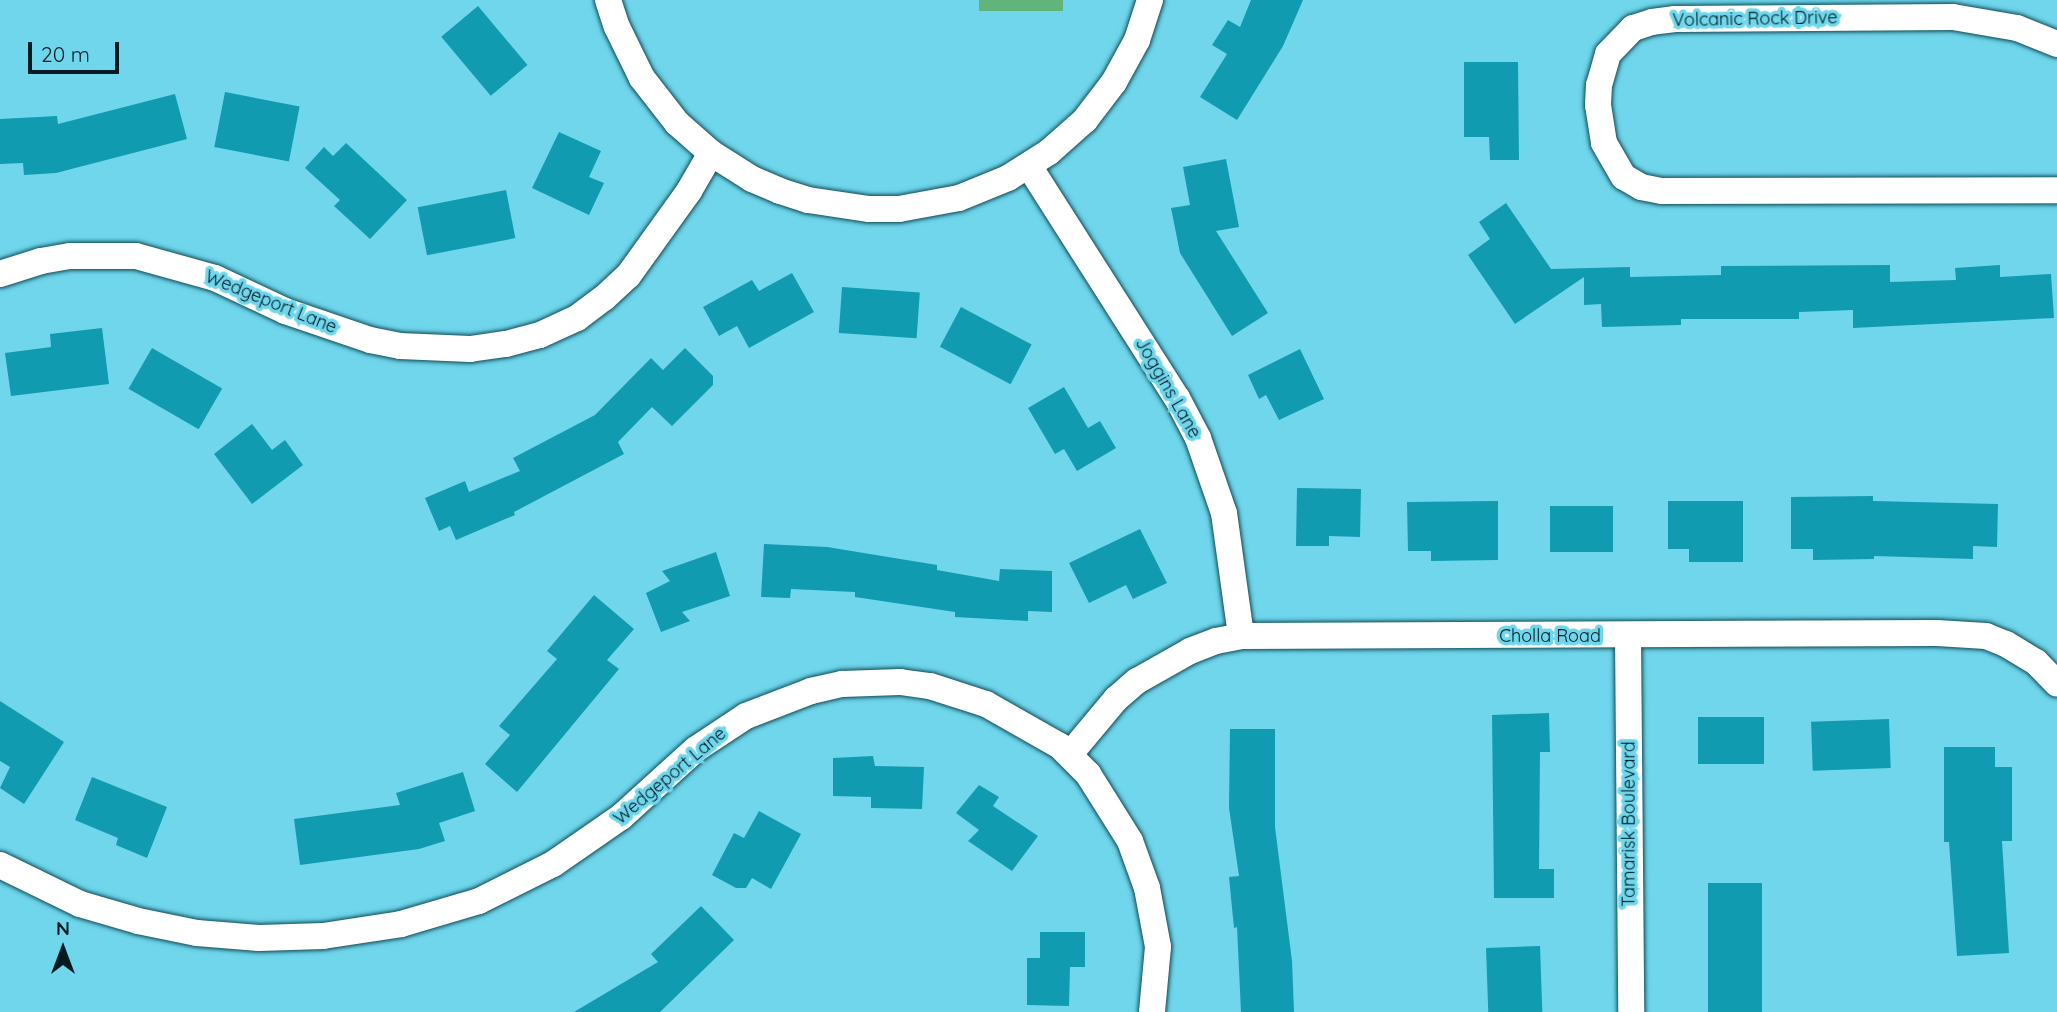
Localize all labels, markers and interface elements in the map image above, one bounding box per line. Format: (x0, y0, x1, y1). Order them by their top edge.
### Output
street label: Volcanic Rock Drive (1672, 7, 1838, 31)
scale bar (32, 28, 122, 72)
text: 20 m (41, 41, 90, 67)
street label: Wedgeport Lane (202, 266, 340, 338)
street label: Joggins Lane (1131, 334, 1205, 442)
street label: Cholla Road (1499, 625, 1601, 647)
street label: Wedgeport Lane (609, 723, 731, 829)
street label: Tamarisk Boulevard (1618, 741, 1640, 907)
north arrow (28, 914, 98, 984)
text: N (56, 916, 70, 940)

